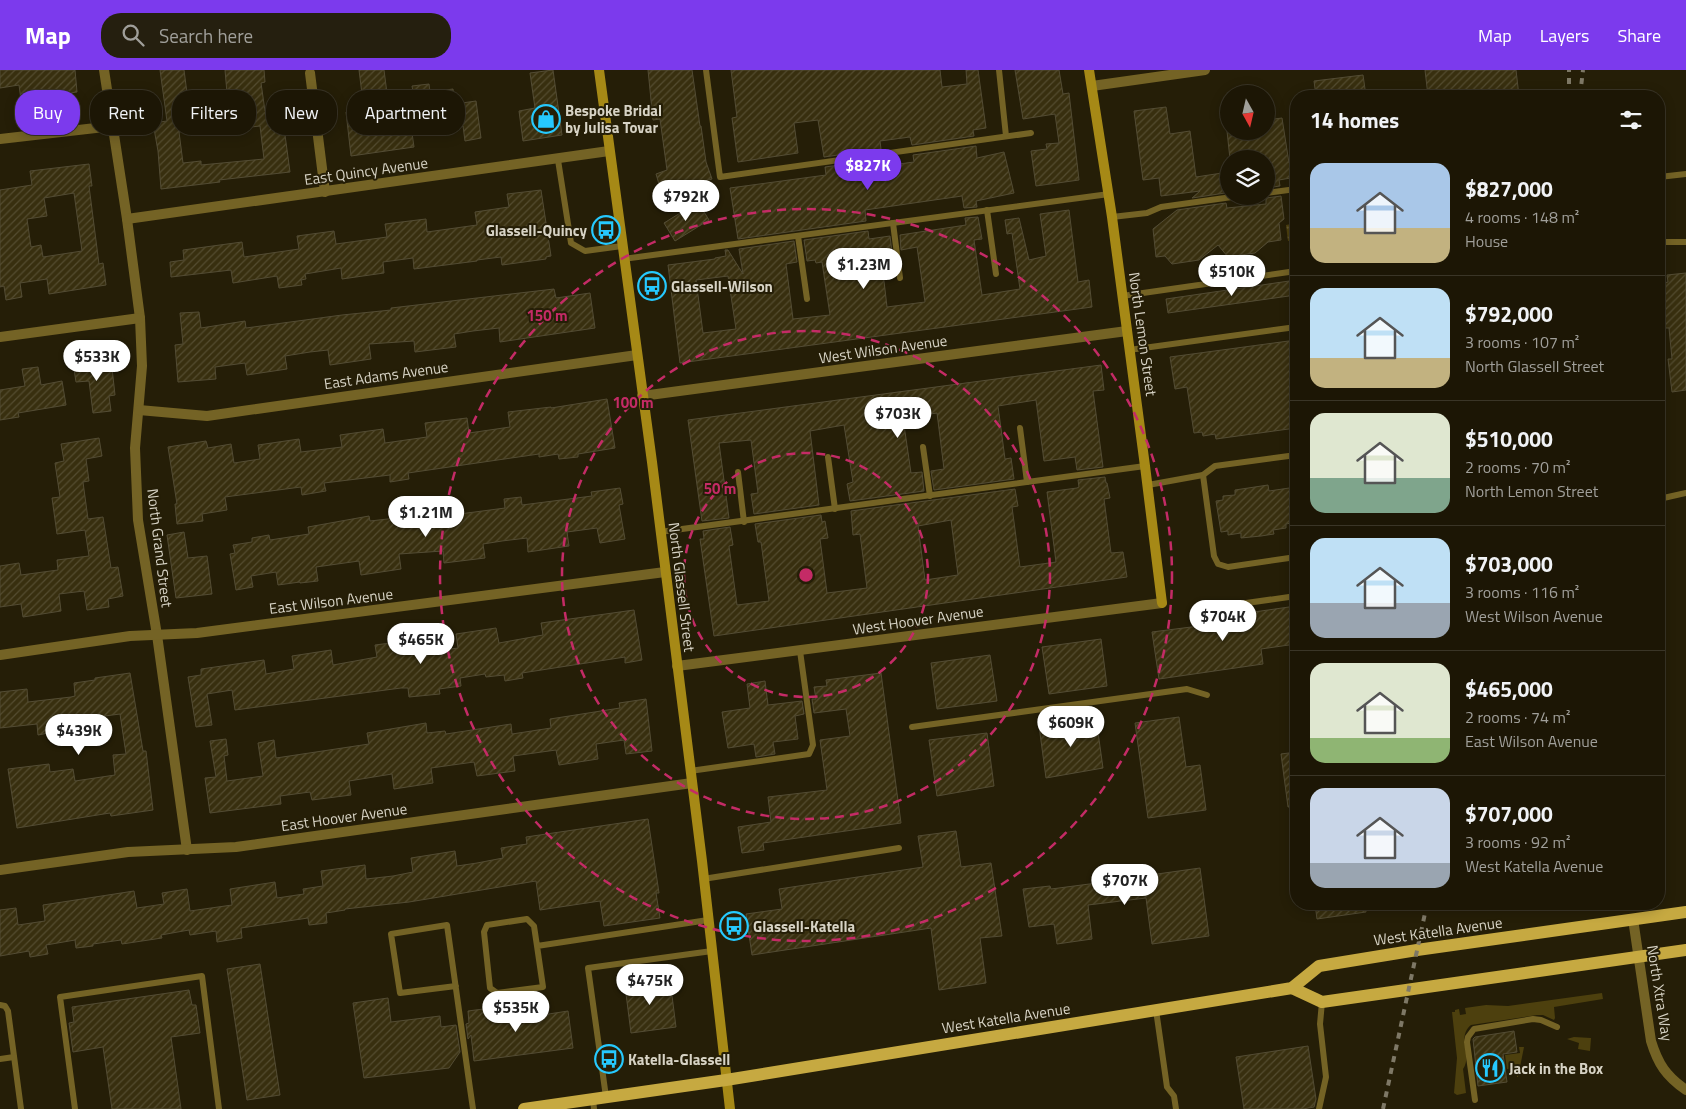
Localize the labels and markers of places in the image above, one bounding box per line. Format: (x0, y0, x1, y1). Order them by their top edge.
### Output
place label: Bespoke Bridal by Julisa Tovar (565, 99, 662, 139)
shop icon: Bespoke Bridal by Julisa Tovar (531, 104, 561, 134)
pin: $827K (833, 148, 903, 191)
pin: $792K (651, 180, 721, 222)
bus stop icon: Glassell-Quincy (591, 215, 621, 245)
place label: Glassell-Quincy (486, 219, 587, 242)
pin: $1.23M (823, 248, 905, 290)
pin: $510K (1197, 254, 1267, 297)
bus stop icon: Glassell-Wilson (637, 271, 667, 301)
place label: Glassell-Wilson (671, 275, 773, 298)
pin: $533K (62, 340, 132, 382)
pin: $703K (863, 396, 933, 439)
pin: $1.21M (385, 496, 467, 538)
centre of rings (797, 566, 815, 584)
pin: $704K (1188, 600, 1258, 642)
pin: $465K (386, 622, 456, 665)
pin: $609K (1036, 706, 1106, 748)
pin: $439K (44, 714, 114, 756)
pin: $707K (1090, 864, 1160, 906)
bus stop icon: Glassell-Katella (719, 911, 749, 941)
place label: Glassell-Katella (753, 915, 856, 938)
pin: $475K (615, 964, 685, 1006)
pin: $535K (481, 990, 551, 1033)
bus stop icon: Katella-Glassell (594, 1044, 624, 1074)
place label: Katella-Glassell (628, 1048, 730, 1071)
restaurant icon: Jack in the Box (1475, 1053, 1505, 1083)
place label: Jack in the Box (1509, 1057, 1603, 1080)

